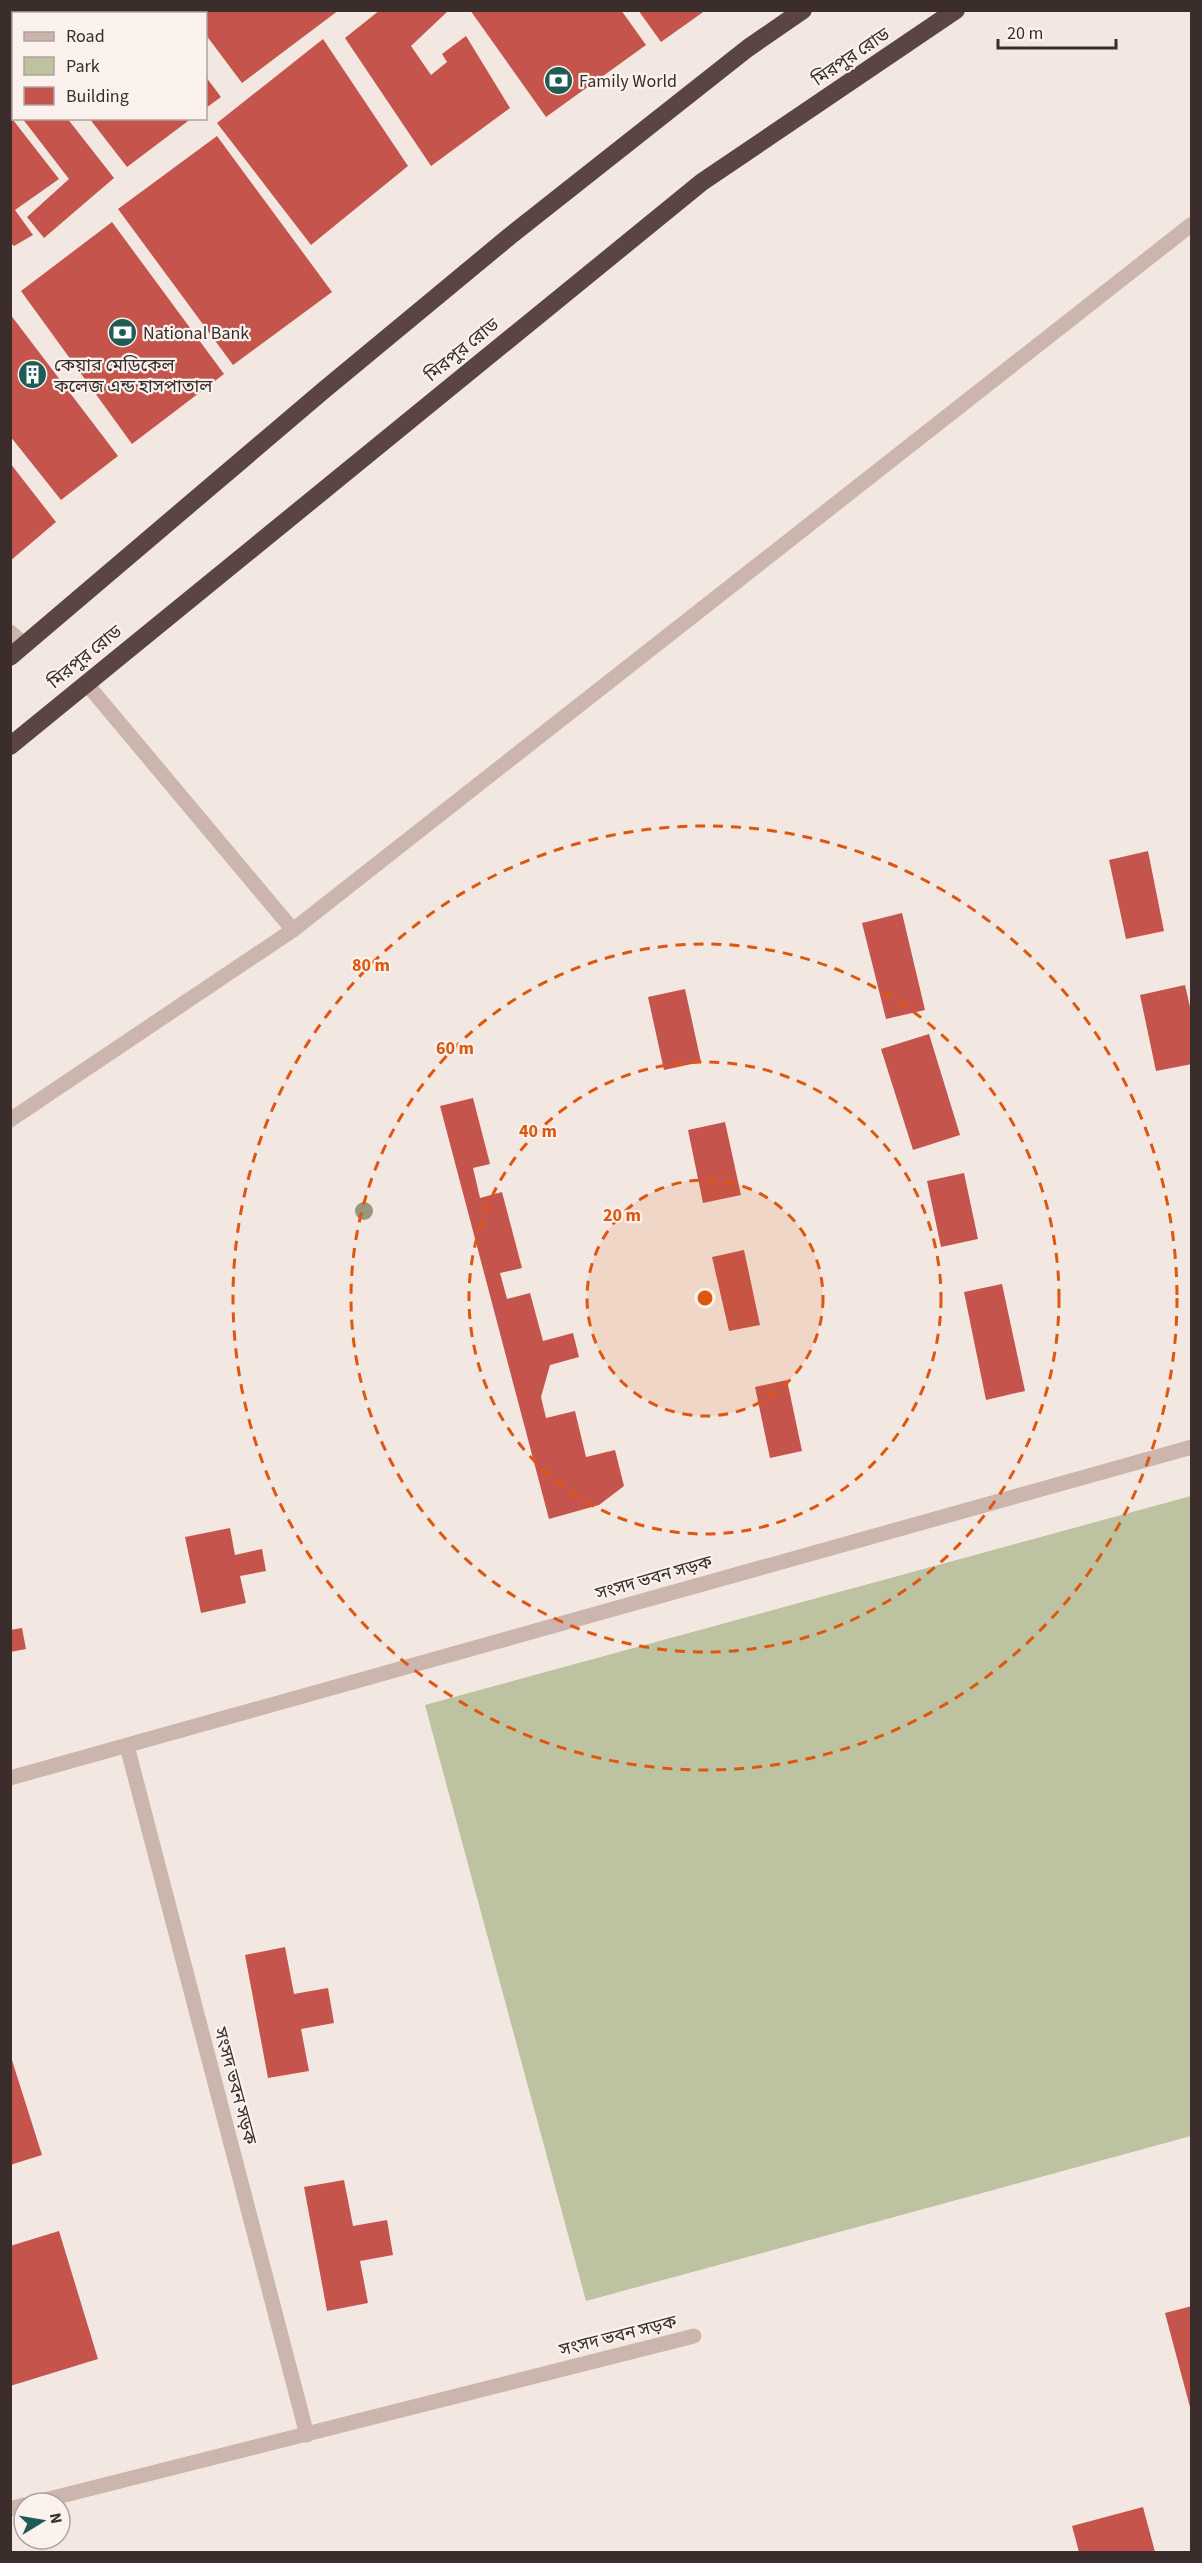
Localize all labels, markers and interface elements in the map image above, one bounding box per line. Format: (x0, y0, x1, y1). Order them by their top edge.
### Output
legend (12, 12, 207, 120)
scale bar (998, 12, 1116, 50)
text: 20 m (1007, 21, 1043, 46)
street label: মিরপুর রোড (806, 22, 895, 93)
text: Road (66, 24, 105, 49)
text: Park (66, 54, 100, 79)
bank icon: Family World (542, 65, 574, 97)
place label: Family World (579, 69, 677, 94)
text: Building (66, 84, 129, 109)
street label: মিরপুর রোড (419, 312, 504, 388)
bank icon: National Bank (106, 317, 138, 349)
place label: National Bank (143, 321, 249, 346)
place label: কেয়ার মেডিকেল কলেজ এন্ড হাসপাতাল (53, 353, 213, 399)
building icon: কেয়ার মেডিকেল কলেজ এন্ড হাসপাতাল (17, 359, 49, 391)
street label: মিরপুর রোড (42, 619, 127, 695)
text: 80 m (352, 953, 390, 978)
text: 60 m (436, 1036, 474, 1061)
text: 40 m (519, 1119, 557, 1144)
text: 20 m (603, 1203, 641, 1228)
centre of rings (695, 1288, 715, 1308)
street label: সংসদ ভবন সড়ক (592, 1549, 716, 1607)
street label: সংসদ ভবন সড়ক (207, 2024, 263, 2148)
street label: সংসদ ভবন সড়ক (556, 2309, 680, 2363)
north arrow (12, 2491, 72, 2551)
text: N (44, 2511, 68, 2526)

